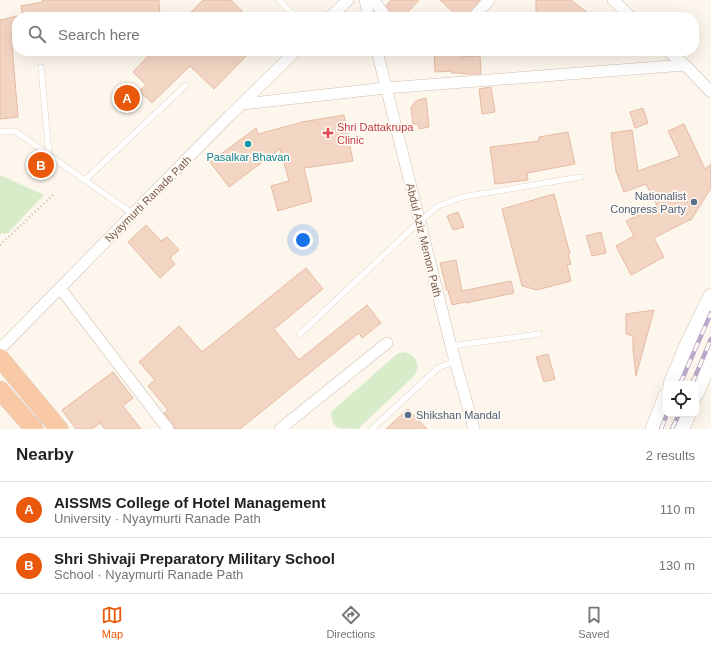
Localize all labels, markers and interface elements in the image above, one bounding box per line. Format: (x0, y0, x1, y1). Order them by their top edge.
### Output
search box (12, 12, 699, 56)
icon: search (26, 23, 48, 45)
text: Search here (58, 26, 140, 43)
pin: A (114, 83, 140, 113)
place label: Shri Dattakrupa Clinic (337, 121, 414, 146)
marker: Shri Dattakrupa Clinic (322, 127, 334, 139)
marker: Pasalkar Bhavan (243, 139, 253, 149)
pin: B (28, 150, 54, 180)
place label: Pasalkar Bhavan (206, 151, 290, 163)
street label: Nyaymurti Ranade Path (102, 153, 194, 245)
street label: Abdul Aziz Memon Path (404, 182, 444, 298)
place label: Nationalist Congress Party (610, 190, 686, 215)
marker: Nationalist Congress Party (689, 197, 699, 207)
your location (293, 230, 313, 250)
map controls (663, 381, 699, 417)
button: locate (663, 381, 699, 417)
place label: Shikshan Mandal (416, 409, 500, 421)
marker: Shikshan Mandal (403, 410, 413, 420)
text: Nearby (16, 445, 74, 464)
text: 2 results (646, 448, 695, 463)
text: AISSMS College of Hotel Management (54, 494, 326, 511)
text: A (24, 502, 34, 517)
text: 110 m (660, 502, 695, 517)
text: University · Nyaymurti Ranade Path (54, 511, 261, 526)
text: Shri Shivaji Preparatory Military School (54, 550, 335, 567)
text: B (24, 558, 34, 573)
text: 130 m (659, 558, 695, 573)
text: School · Nyaymurti Ranade Path (54, 567, 243, 582)
tab: Map (101, 604, 123, 640)
tab: Directions (326, 604, 375, 640)
tab: Saved (578, 604, 609, 640)

